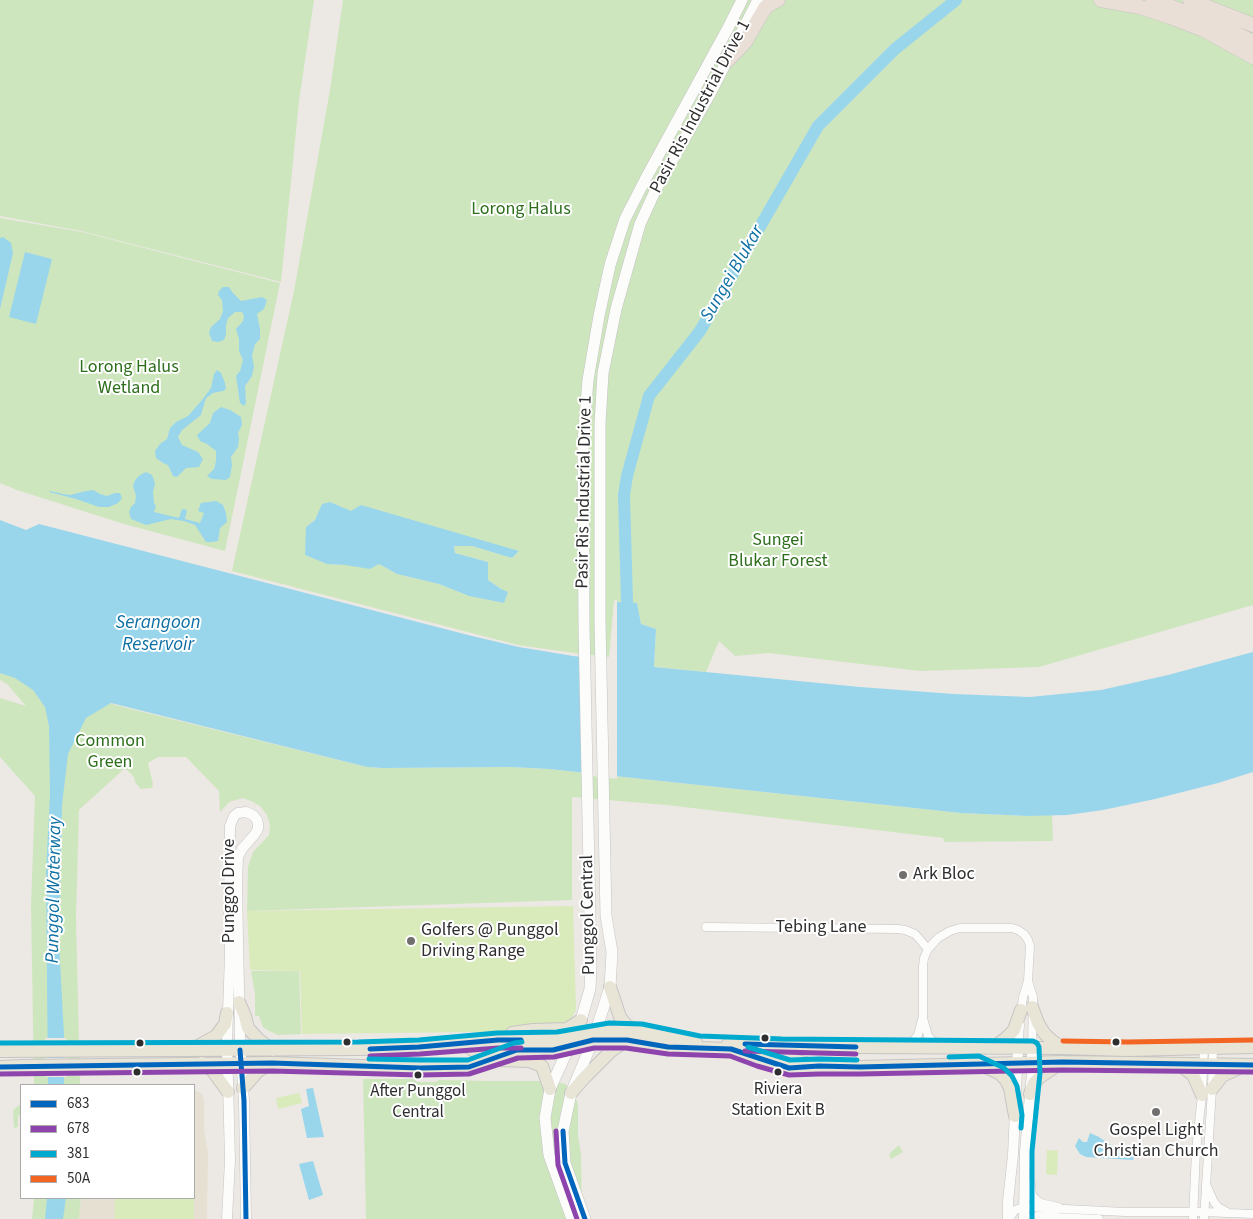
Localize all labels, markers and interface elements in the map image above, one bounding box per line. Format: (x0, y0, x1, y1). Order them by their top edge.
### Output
street label: Pasir Ris Industrial Drive 1 (646, 17, 756, 197)
park label: Lorong Halus (471, 199, 571, 221)
water label: Sungei Blukar (696, 222, 770, 326)
park label: Lorong Halus Wetland (79, 357, 179, 399)
street label: Pasir Ris Industrial Drive 1 (573, 395, 597, 589)
park label: Sungei Blukar Forest (728, 530, 828, 572)
water label: Serangoon Reservoir (116, 613, 200, 657)
park label: Common Green (75, 731, 145, 774)
water label: Punggol Waterway (42, 816, 68, 964)
street label: Punggol Drive (219, 839, 241, 943)
street label: Punggol Central (577, 855, 601, 975)
place label: Ark Bloc (913, 864, 975, 886)
marker: Ark Bloc (897, 869, 909, 881)
street label: Tebing Lane (776, 917, 866, 939)
place label: Golfers @ Punggol Driving Range (421, 920, 559, 962)
marker: Golfers @ Punggol Driving Range (405, 935, 417, 947)
unlabelled marker (760, 1033, 770, 1043)
unlabelled marker (342, 1037, 352, 1047)
unlabelled marker (1111, 1037, 1121, 1047)
unlabelled marker (135, 1038, 145, 1048)
unlabelled marker (132, 1067, 142, 1077)
marker: Riviera Station Exit B (773, 1067, 783, 1077)
marker: After Punggol Central (413, 1070, 423, 1080)
place label: Riviera Station Exit B (731, 1080, 825, 1120)
place label: After Punggol Central (370, 1082, 466, 1122)
legend (20, 1084, 195, 1199)
text: 683 (67, 1093, 89, 1114)
marker: Gospel Light Christian Church (1150, 1106, 1162, 1118)
text: 678 (67, 1118, 89, 1139)
place label: Gospel Light Christian Church (1094, 1120, 1218, 1162)
text: 381 (67, 1143, 89, 1164)
text: 50A (67, 1168, 90, 1189)

